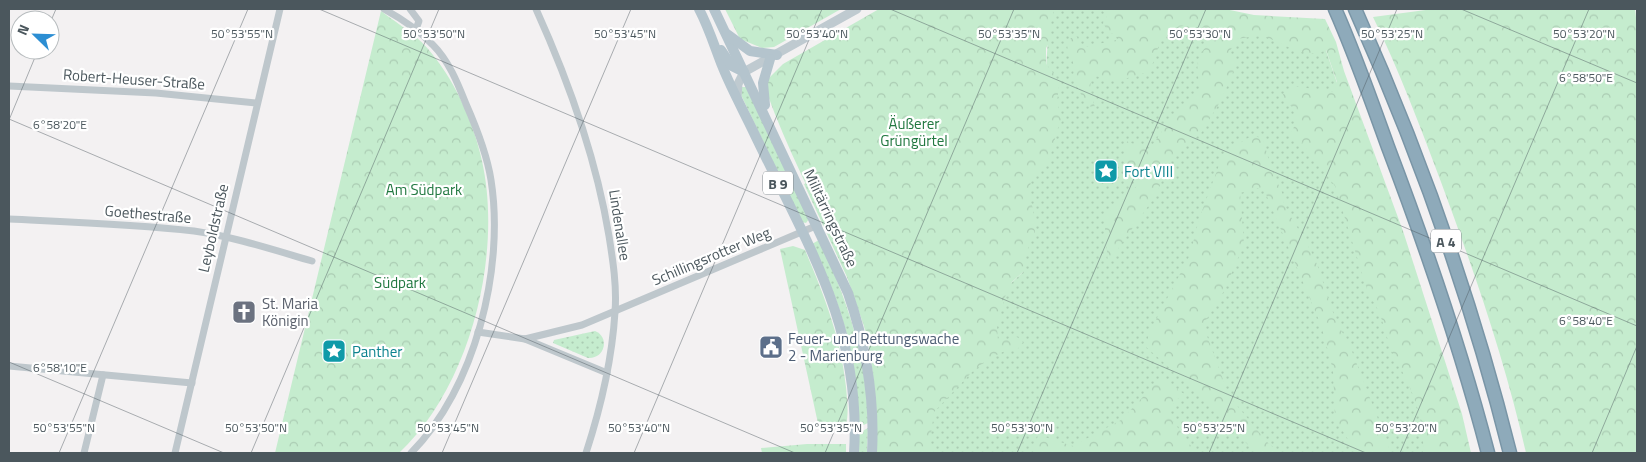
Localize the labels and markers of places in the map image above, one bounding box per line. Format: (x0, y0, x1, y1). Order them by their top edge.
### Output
place icon: Fort VIII (1093, 158, 1119, 184)
place label: Fort VIII (1124, 160, 1173, 183)
place label: St. Maria Königin (262, 292, 318, 332)
church icon: St. Maria Königin (231, 299, 257, 325)
place label: Feuer- und Rettungswache 2 - Marienburg (788, 327, 959, 367)
public building icon: Feuer- und Rettungswache 2 - Marienburg (758, 334, 784, 360)
place icon: Panther (321, 338, 347, 364)
place label: Panther (352, 340, 402, 363)

